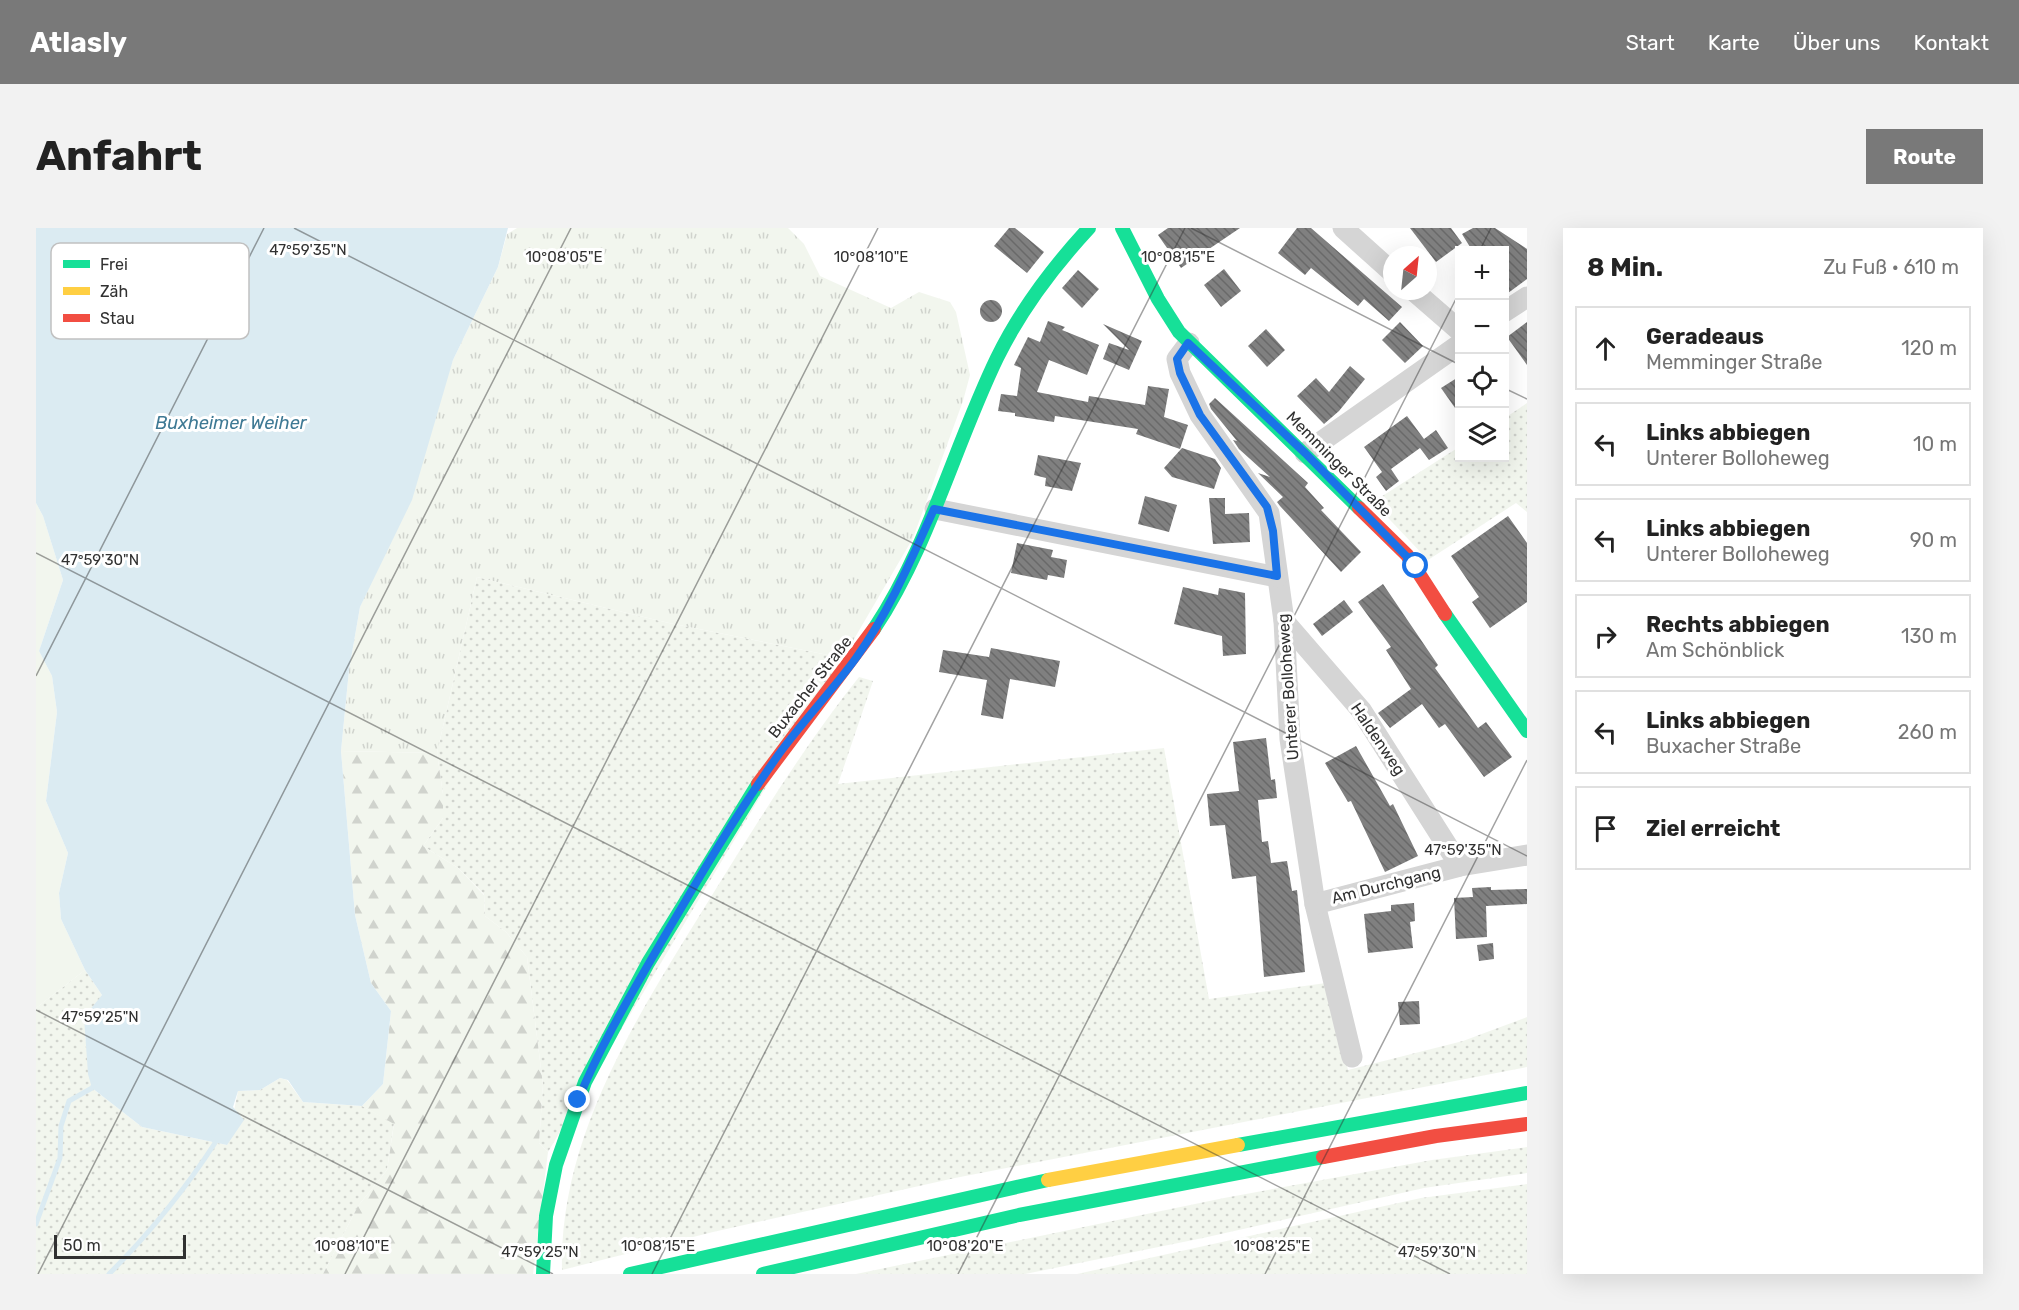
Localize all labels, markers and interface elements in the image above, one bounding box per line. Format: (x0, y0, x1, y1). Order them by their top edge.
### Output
text: Atlasly (30, 26, 127, 59)
text: Start (1626, 30, 1675, 55)
text: Karte (1708, 30, 1760, 55)
text: Über uns (1793, 30, 1881, 55)
text: Kontakt (1914, 30, 1989, 55)
button: Route (1866, 129, 1983, 184)
text: Anfahrt (36, 131, 202, 181)
text: 47°59'35"N (269, 241, 347, 259)
legend (51, 243, 249, 339)
north arrow (1383, 246, 1437, 300)
map controls (1455, 246, 1509, 462)
button: + (1455, 246, 1509, 300)
text: 10°08'05"E (525, 248, 603, 266)
text: 10°08'10"E (834, 248, 908, 266)
text: 10°08'15"E (1141, 248, 1215, 266)
text: 8 Min. (1587, 252, 1663, 283)
text: Frei (100, 255, 128, 274)
text: Zu Fuß · 610 m (1823, 255, 1959, 279)
text: Zäh (100, 282, 128, 301)
button: − (1455, 300, 1509, 354)
text: Stau (100, 309, 135, 328)
text: Geradeaus (1646, 323, 1764, 350)
icon: ahead (1589, 332, 1622, 365)
text: 120 m (1901, 336, 1957, 360)
text: Memminger Straße (1646, 350, 1823, 374)
button: locate (1455, 354, 1509, 408)
street label: Memminger Straße (1282, 407, 1396, 521)
button: layers (1455, 408, 1509, 462)
water label: Buxheimer Weiher (155, 412, 308, 434)
text: Links abbiegen (1646, 419, 1810, 446)
icon: left (1589, 428, 1622, 461)
text: 10 m (1913, 432, 1957, 456)
text: Unterer Bolloheweg (1646, 446, 1830, 470)
text: Links abbiegen (1646, 515, 1810, 542)
icon: left (1589, 524, 1622, 557)
text: 90 m (1910, 528, 1957, 552)
text: Unterer Bolloheweg (1646, 542, 1830, 566)
text: 47°59'30"N (61, 551, 139, 569)
route start (1402, 552, 1428, 578)
text: Rechts abbiegen (1646, 611, 1830, 638)
street label: Unterer Bolloheweg (1273, 613, 1303, 761)
icon: right (1589, 620, 1622, 653)
text: 130 m (1901, 624, 1957, 648)
street label: Buxacher Straße (764, 632, 856, 742)
text: Am Schönblick (1646, 638, 1784, 662)
street label: Haldenweg (1347, 699, 1409, 779)
text: Links abbiegen (1646, 707, 1810, 734)
icon: left (1589, 716, 1622, 749)
text: 260 m (1898, 720, 1957, 744)
text: Buxacher Straße (1646, 734, 1801, 758)
icon: arrive (1589, 812, 1622, 845)
text: Ziel erreicht (1646, 815, 1780, 842)
text: 47°59'35"N (1424, 841, 1502, 859)
street label: Am Durchgang (1330, 862, 1442, 908)
text: 47°59'25"N (61, 1008, 139, 1026)
route end (564, 1086, 590, 1112)
scale bar (54, 1232, 186, 1260)
text: 50 m (63, 1236, 101, 1255)
text: 10°08'10"E (315, 1237, 389, 1255)
text: 10°08'15"E (621, 1237, 695, 1255)
text: 10°08'20"E (926, 1237, 1004, 1255)
text: 10°08'25"E (1234, 1237, 1310, 1255)
text: 47°59'25"N (501, 1243, 579, 1261)
text: 47°59'30"N (1398, 1243, 1476, 1261)

